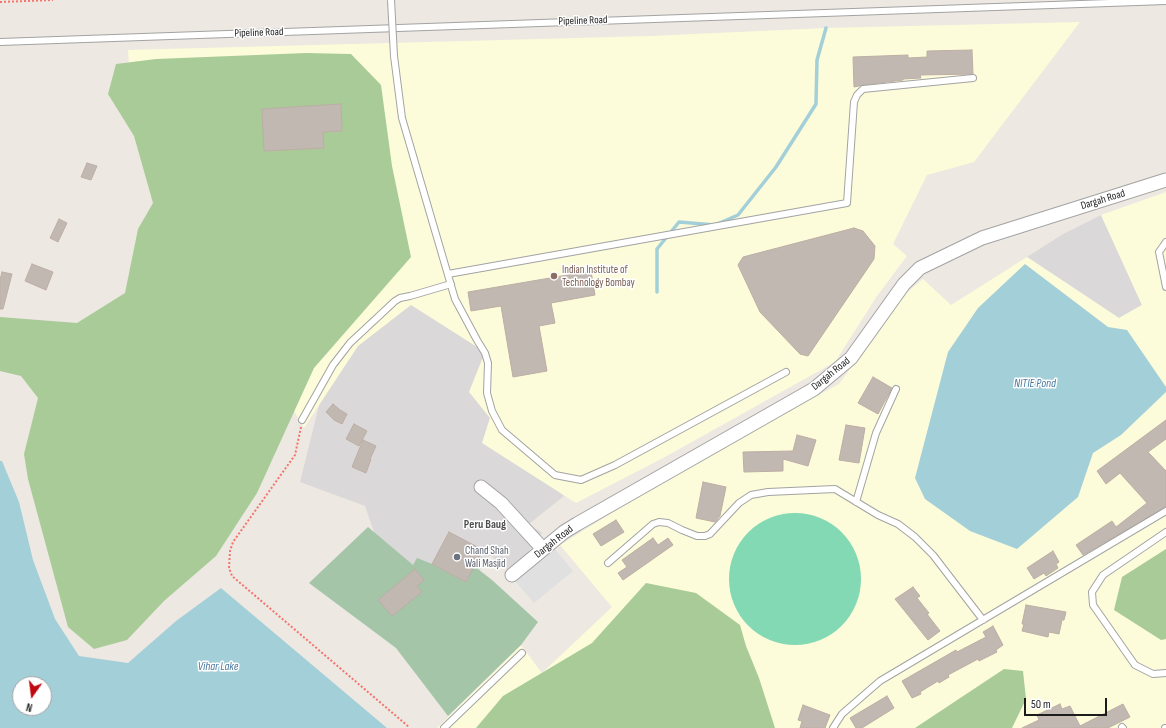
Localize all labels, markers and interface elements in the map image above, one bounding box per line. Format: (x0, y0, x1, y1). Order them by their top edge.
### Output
street label: Pipeline Road (558, 14, 608, 28)
street label: Pipeline Road (234, 26, 284, 40)
street label: Dargah Road (1079, 187, 1127, 213)
place label: Indian Institute of Technology Bombay (562, 263, 635, 289)
marker: Indian Institute of Technology Bombay (549, 271, 559, 281)
street label: Dargah Road (809, 354, 853, 394)
water label: NITIE Pond (1014, 377, 1056, 391)
district label: Peru Baug (464, 518, 506, 532)
street label: Dargah Road (532, 523, 576, 561)
place label: Chand Shah Wali Masjid (465, 544, 509, 570)
marker: Chand Shah Wali Masjid (452, 552, 462, 562)
water label: Vihar Lake (198, 660, 238, 674)
north arrow (12, 676, 52, 716)
scale bar (1026, 690, 1109, 716)
text: 50 m (1031, 697, 1051, 712)
text: N (25, 700, 34, 714)

